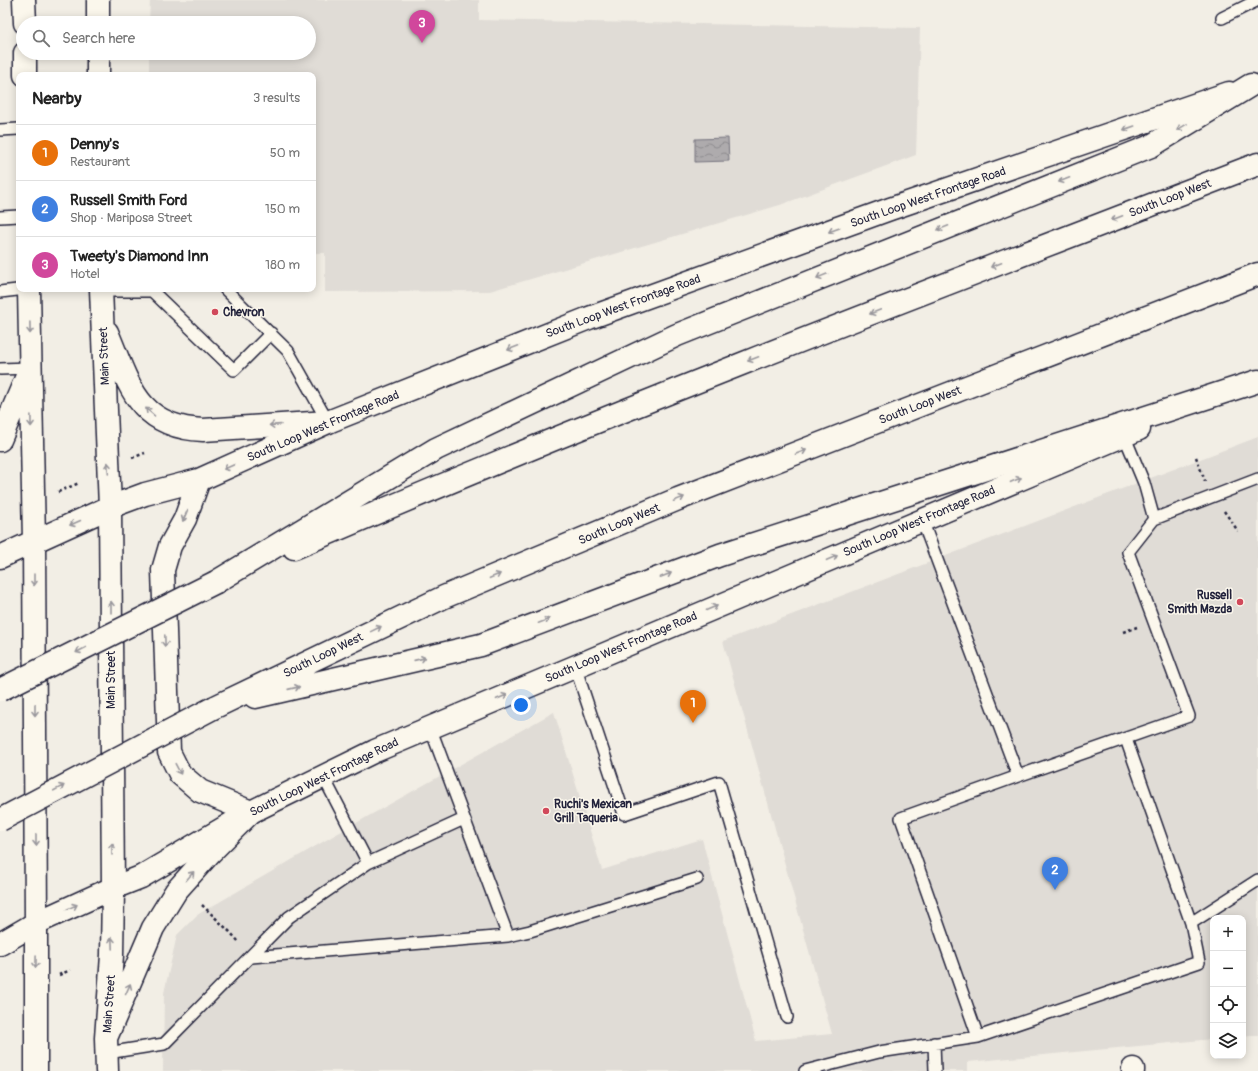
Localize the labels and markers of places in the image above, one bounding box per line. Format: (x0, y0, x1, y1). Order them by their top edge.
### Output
pin: 3 (409, 10, 435, 43)
place label: Chevron (223, 305, 265, 320)
marker: Chevron (210, 307, 220, 317)
place label: Russell Smith Mazda (1167, 588, 1232, 617)
marker: Russell Smith Mazda (1235, 597, 1245, 607)
pin: 1 (680, 690, 706, 723)
place label: Ruchi's Mexican Grill Taqueria (554, 797, 632, 826)
marker: Ruchi's Mexican Grill Taqueria (541, 806, 551, 816)
pin: 2 (1042, 857, 1068, 890)

